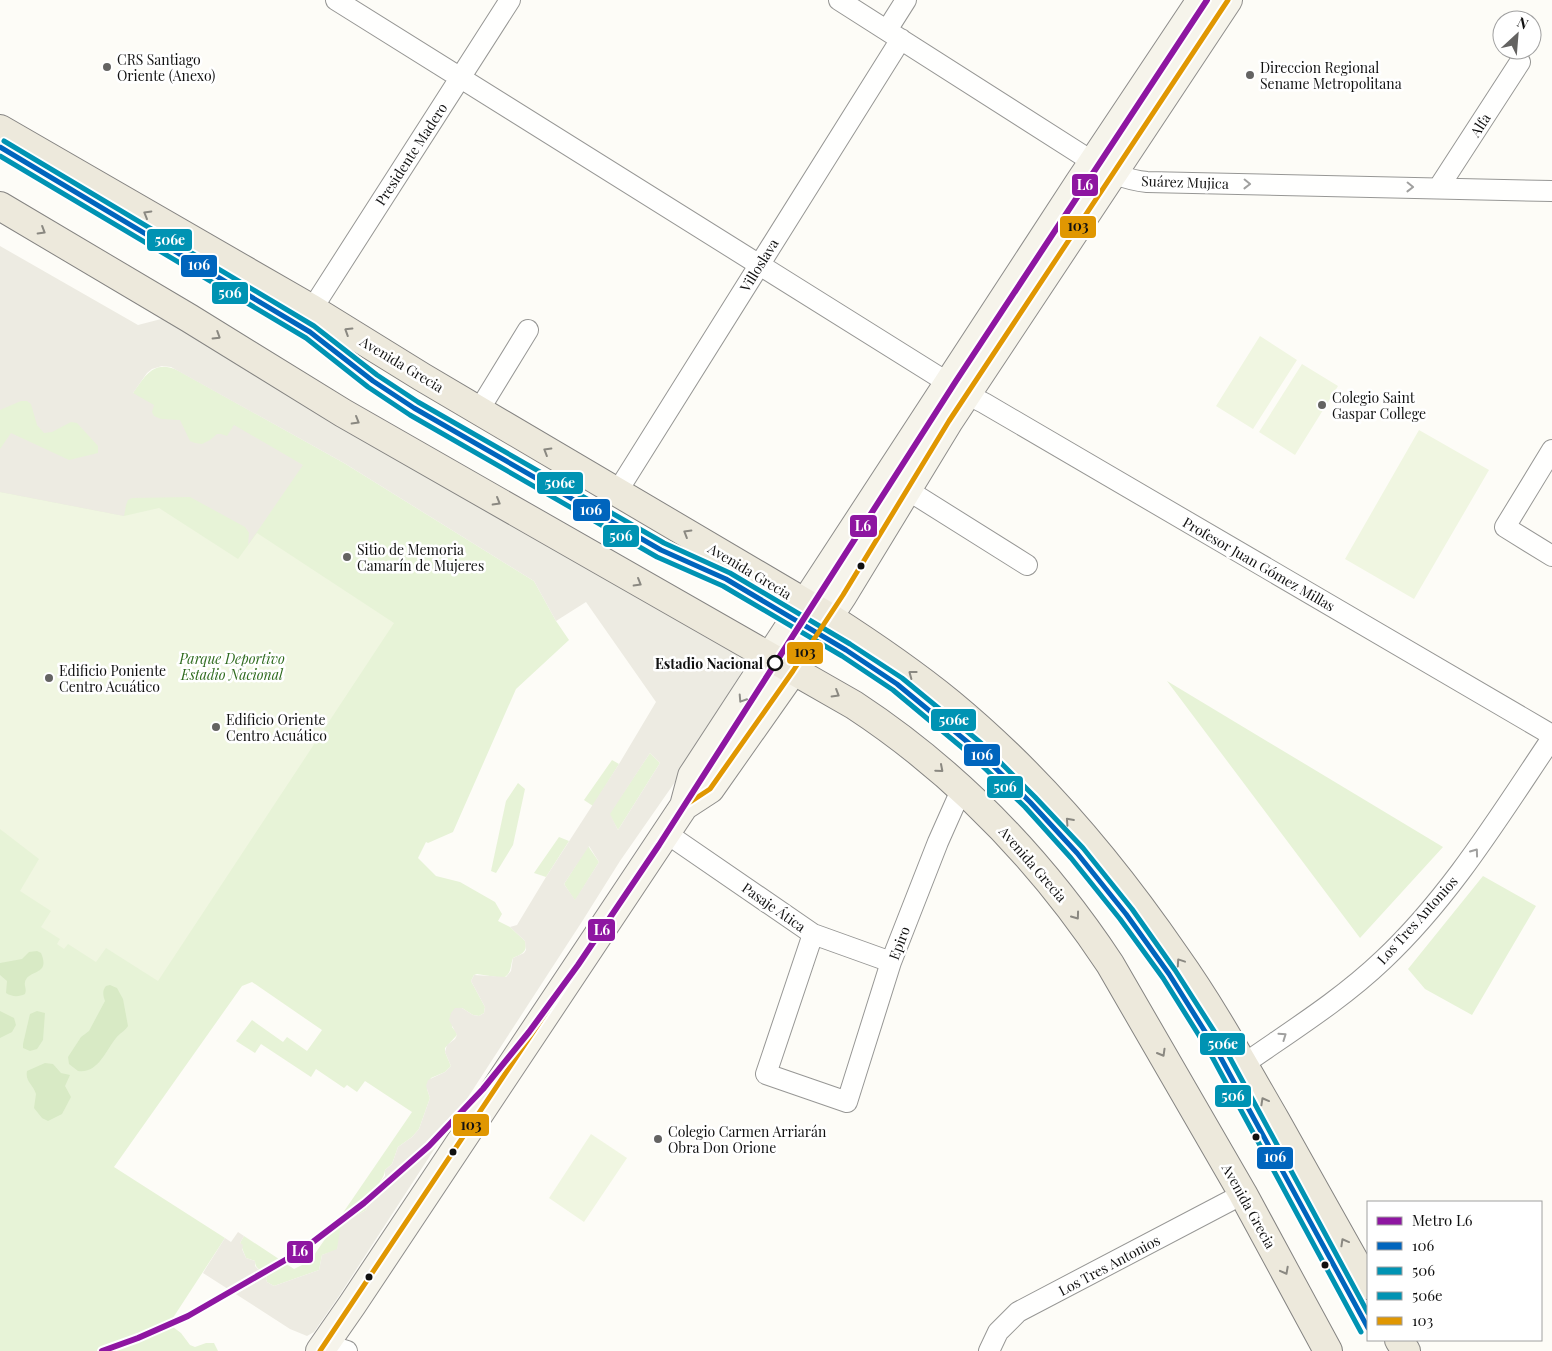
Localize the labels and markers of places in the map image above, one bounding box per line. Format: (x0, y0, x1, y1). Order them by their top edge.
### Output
place label: CRS Santiago Oriente (Anexo) (117, 50, 215, 85)
place label: Direccion Regional Sename Metropolitana (1260, 58, 1402, 93)
marker: CRS Santiago Oriente (Anexo) (101, 61, 113, 73)
marker: Direccion Regional Sename Metropolitana (1244, 69, 1256, 81)
place label: Colegio Saint Gaspar College (1332, 388, 1426, 423)
marker: Colegio Saint Gaspar College (1316, 399, 1328, 411)
place label: Sitio de Memoria Camarín de Mujeres (357, 540, 484, 575)
marker: Sitio de Memoria Camarín de Mujeres (341, 551, 353, 563)
unlabelled marker (856, 561, 866, 571)
place label: Estadio Nacional (655, 654, 764, 673)
marker: Estadio Nacional (767, 655, 783, 671)
place label: Edificio Poniente Centro Acuático (59, 661, 166, 696)
marker: Edificio Poniente Centro Acuático (43, 672, 55, 684)
place label: Edificio Oriente Centro Acuático (226, 710, 327, 745)
marker: Edificio Oriente Centro Acuático (210, 721, 222, 733)
place label: Colegio Carmen Arriarán Obra Don Orione (668, 1122, 827, 1157)
unlabelled marker (1251, 1132, 1261, 1142)
marker: Colegio Carmen Arriarán Obra Don Orione (652, 1133, 664, 1145)
unlabelled marker (448, 1147, 458, 1157)
unlabelled marker (1320, 1260, 1330, 1270)
unlabelled marker (364, 1272, 374, 1282)

